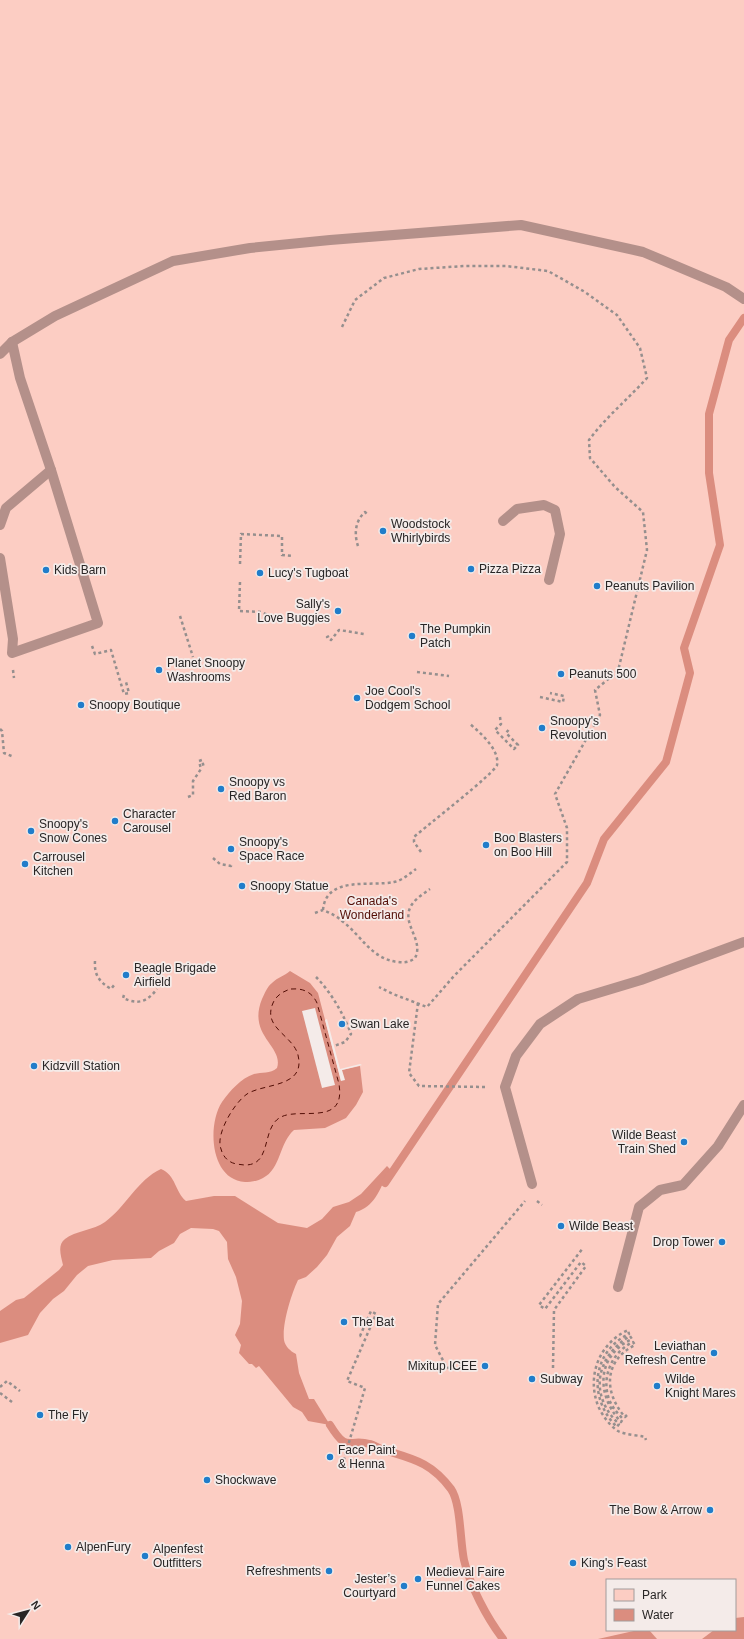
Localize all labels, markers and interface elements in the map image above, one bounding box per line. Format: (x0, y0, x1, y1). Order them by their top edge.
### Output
place label: Woodstock Whirlybirds (391, 517, 451, 545)
marker: Woodstock Whirlybirds (378, 526, 388, 536)
place label: Pizza Pizza (479, 562, 541, 576)
place label: Kids Barn (54, 563, 106, 577)
marker: Pizza Pizza (466, 564, 476, 574)
marker: Kids Barn (41, 565, 51, 575)
place label: Lucy's Tugboat (268, 566, 349, 580)
marker: Lucy's Tugboat (255, 568, 265, 578)
place label: Peanuts Pavilion (605, 579, 694, 593)
marker: Peanuts Pavilion (592, 581, 602, 591)
place label: Sally's Love Buggies (257, 597, 330, 625)
marker: Sally's Love Buggies (333, 606, 343, 616)
place label: The Pumpkin Patch (420, 622, 491, 650)
marker: The Pumpkin Patch (407, 631, 417, 641)
place label: Planet Snoopy Washrooms (167, 656, 245, 684)
marker: Planet Snoopy Washrooms (154, 665, 164, 675)
place label: Peanuts 500 (569, 667, 637, 681)
marker: Peanuts 500 (556, 669, 566, 679)
place label: Joe Cool's Dodgem School (365, 684, 450, 712)
marker: Joe Cool's Dodgem School (352, 693, 362, 703)
place label: Snoopy Boutique (89, 698, 181, 712)
marker: Snoopy Boutique (76, 700, 86, 710)
place label: Snoopy's Revolution (550, 714, 607, 742)
marker: Snoopy's Revolution (537, 723, 547, 733)
place label: Snoopy vs Red Baron (229, 775, 286, 803)
marker: Snoopy vs Red Baron (216, 784, 226, 794)
place label: Character Carousel (123, 807, 176, 835)
marker: Character Carousel (110, 816, 120, 826)
place label: Snoopy's Snow Cones (39, 817, 107, 845)
marker: Snoopy's Snow Cones (26, 826, 36, 836)
place label: Boo Blasters on Boo Hill (494, 831, 562, 859)
place label: Snoopy's Space Race (239, 835, 305, 863)
marker: Boo Blasters on Boo Hill (481, 840, 491, 850)
marker: Snoopy's Space Race (226, 844, 236, 854)
place label: Carrousel Kitchen (33, 850, 85, 878)
marker: Carrousel Kitchen (20, 859, 30, 869)
place label: Snoopy Statue (250, 879, 329, 893)
marker: Snoopy Statue (237, 881, 247, 891)
park label: Canada's Wonderland (340, 894, 404, 922)
place label: Beagle Brigade Airfield (134, 961, 216, 989)
marker: Beagle Brigade Airfield (121, 970, 131, 980)
place label: Swan Lake (350, 1017, 410, 1031)
marker: Swan Lake (337, 1019, 347, 1029)
place label: Kidzvill Station (42, 1059, 120, 1073)
marker: Kidzvill Station (29, 1061, 39, 1071)
place label: Wilde Beast Train Shed (612, 1128, 677, 1156)
marker: Wilde Beast Train Shed (679, 1137, 689, 1147)
place label: Wilde Beast (569, 1219, 634, 1233)
marker: Wilde Beast (556, 1221, 566, 1231)
place label: Drop Tower (653, 1235, 714, 1249)
marker: Drop Tower (717, 1237, 727, 1247)
place label: The Bat (352, 1315, 395, 1329)
marker: The Bat (339, 1317, 349, 1327)
place label: Leviathan Refresh Centre (625, 1339, 706, 1367)
marker: Leviathan Refresh Centre (709, 1348, 719, 1358)
place label: Mixitup ICEE (408, 1359, 477, 1373)
marker: Mixitup ICEE (480, 1361, 490, 1371)
place label: Subway (540, 1372, 583, 1386)
place label: Wilde Knight Mares (665, 1372, 736, 1400)
marker: Subway (527, 1374, 537, 1384)
marker: Wilde Knight Mares (652, 1381, 662, 1391)
place label: The Fly (48, 1408, 88, 1422)
marker: The Fly (35, 1410, 45, 1420)
place label: Face Paint & Henna (338, 1443, 396, 1471)
marker: Face Paint & Henna (325, 1452, 335, 1462)
place label: Shockwave (215, 1473, 277, 1487)
marker: Shockwave (202, 1475, 212, 1485)
place label: The Bow & Arrow (609, 1503, 702, 1517)
marker: The Bow & Arrow (705, 1505, 715, 1515)
place label: AlpenFury (76, 1540, 131, 1554)
marker: AlpenFury (63, 1542, 73, 1552)
place label: Alpenfest Outfitters (153, 1542, 204, 1570)
marker: Alpenfest Outfitters (140, 1551, 150, 1561)
place label: King's Feast (581, 1556, 647, 1570)
marker: King's Feast (568, 1558, 578, 1568)
place label: Refreshments (246, 1564, 321, 1578)
place label: Medieval Faire Funnel Cakes (426, 1565, 505, 1593)
marker: Refreshments (324, 1566, 334, 1576)
place label: Jester’s Courtyard (343, 1572, 396, 1600)
marker: Medieval Faire Funnel Cakes (413, 1574, 423, 1584)
legend (606, 1579, 736, 1631)
marker: Jester’s Courtyard (399, 1581, 409, 1591)
text: Park (642, 1588, 668, 1602)
north arrow (8, 1591, 48, 1631)
text: N (29, 1598, 43, 1612)
text: Water (642, 1608, 674, 1622)

